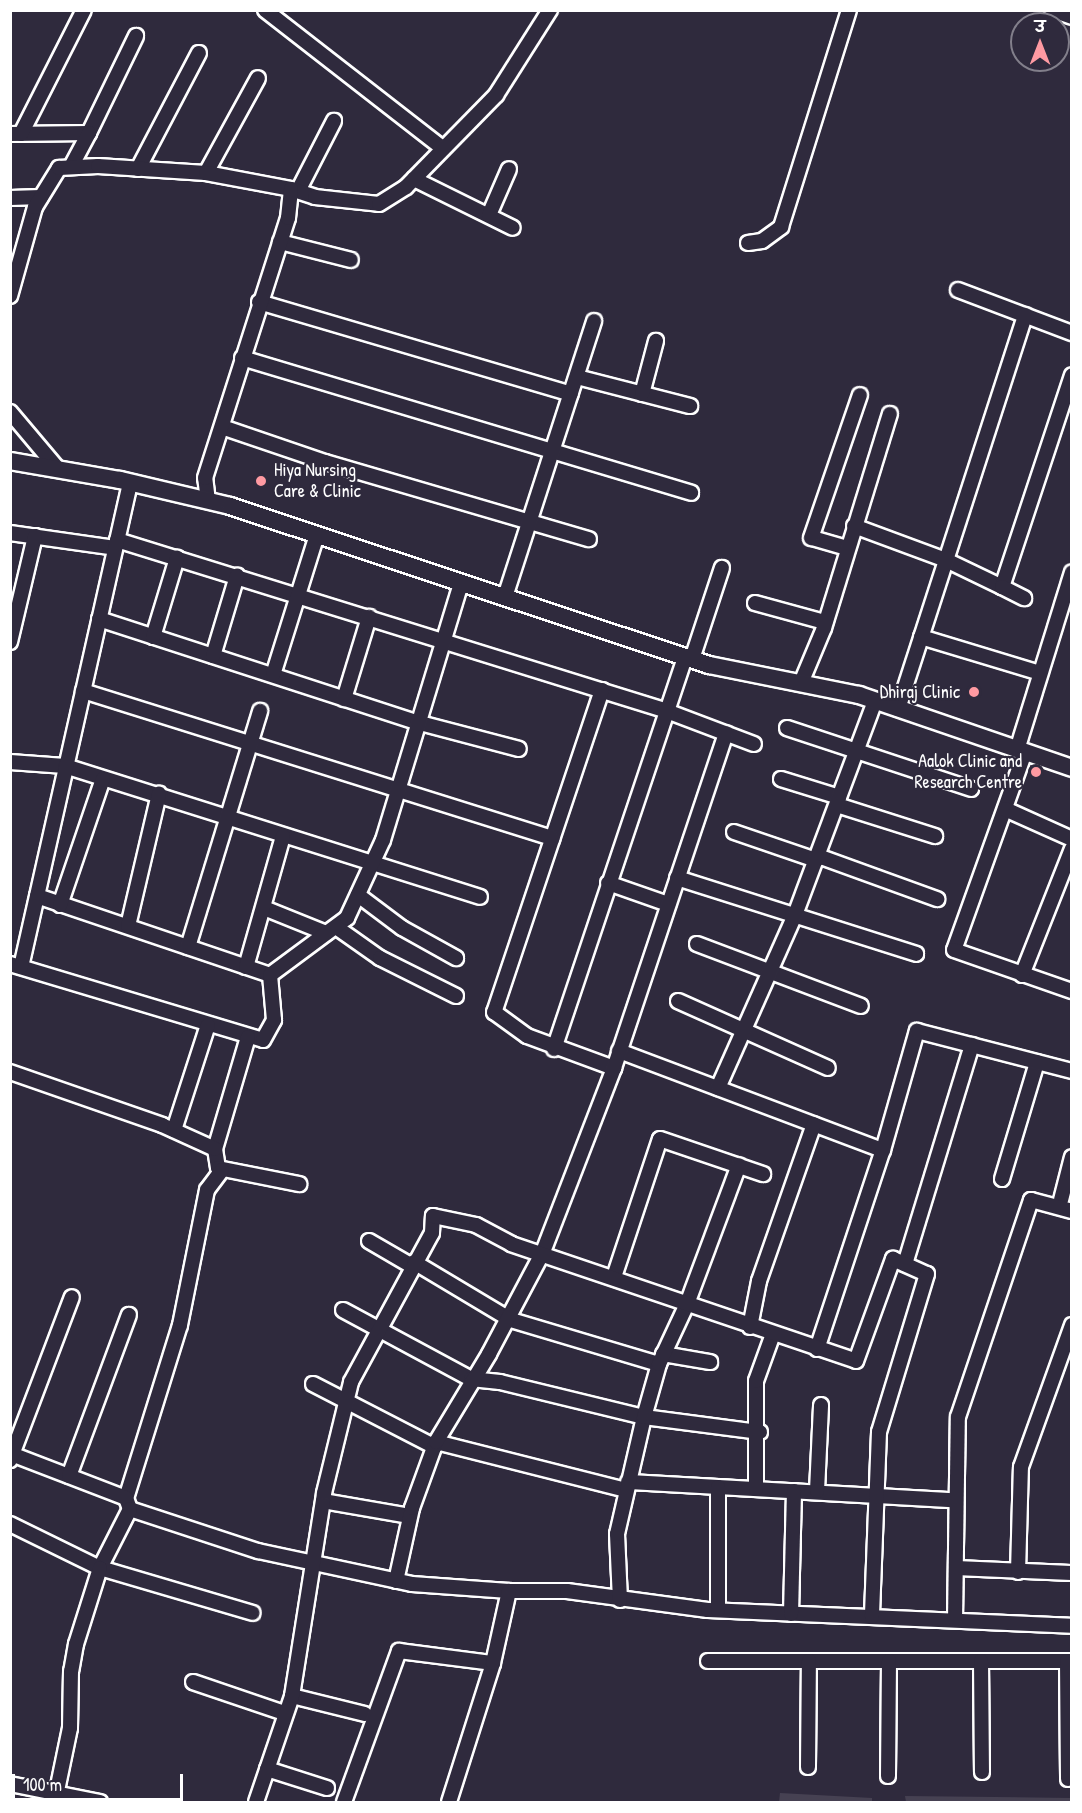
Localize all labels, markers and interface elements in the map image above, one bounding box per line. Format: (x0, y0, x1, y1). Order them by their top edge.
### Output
north arrow (1010, 12, 1070, 72)
text: उ (1035, 15, 1045, 37)
place label: Hiya Nursing Care & Clinic (274, 460, 361, 502)
marker: Hiya Nursing Care & Clinic (252, 472, 270, 490)
place label: Dhiraj Clinic (880, 681, 960, 703)
marker: Dhiraj Clinic (965, 683, 983, 701)
place label: Aalok Clinic and Research Centre (914, 751, 1022, 794)
marker: Aalok Clinic and Research Centre (1027, 763, 1045, 781)
scale bar (15, 1762, 186, 1800)
text: 100 m (23, 1772, 62, 1797)

